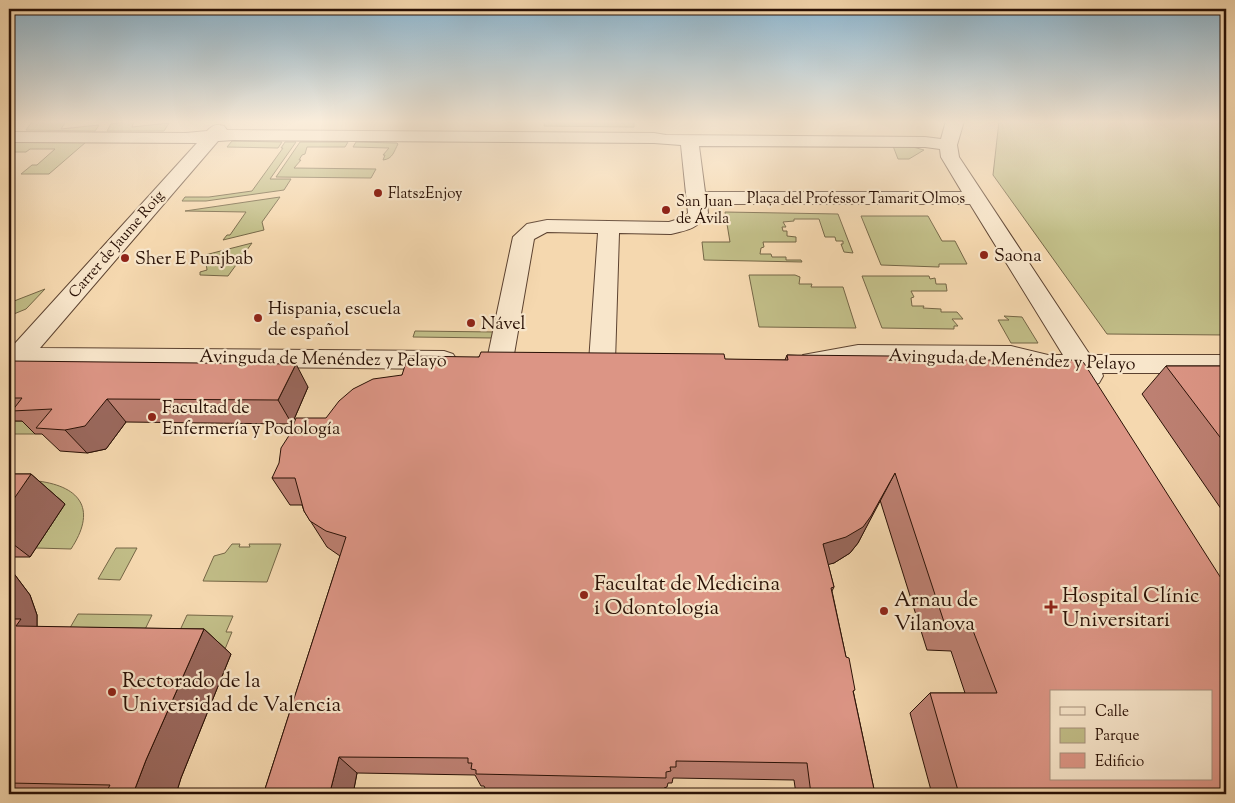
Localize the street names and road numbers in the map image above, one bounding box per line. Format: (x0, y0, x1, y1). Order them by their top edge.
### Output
street label: Carrer de Jaume Roig (64, 187, 170, 303)
street label: Plaça del Professor Tamarit Olmos (747, 189, 965, 210)
street label: Avinguda de Menéndez y Pelayo (888, 344, 1136, 378)
street label: Avinguda de Menéndez y Pelayo (199, 345, 447, 375)

